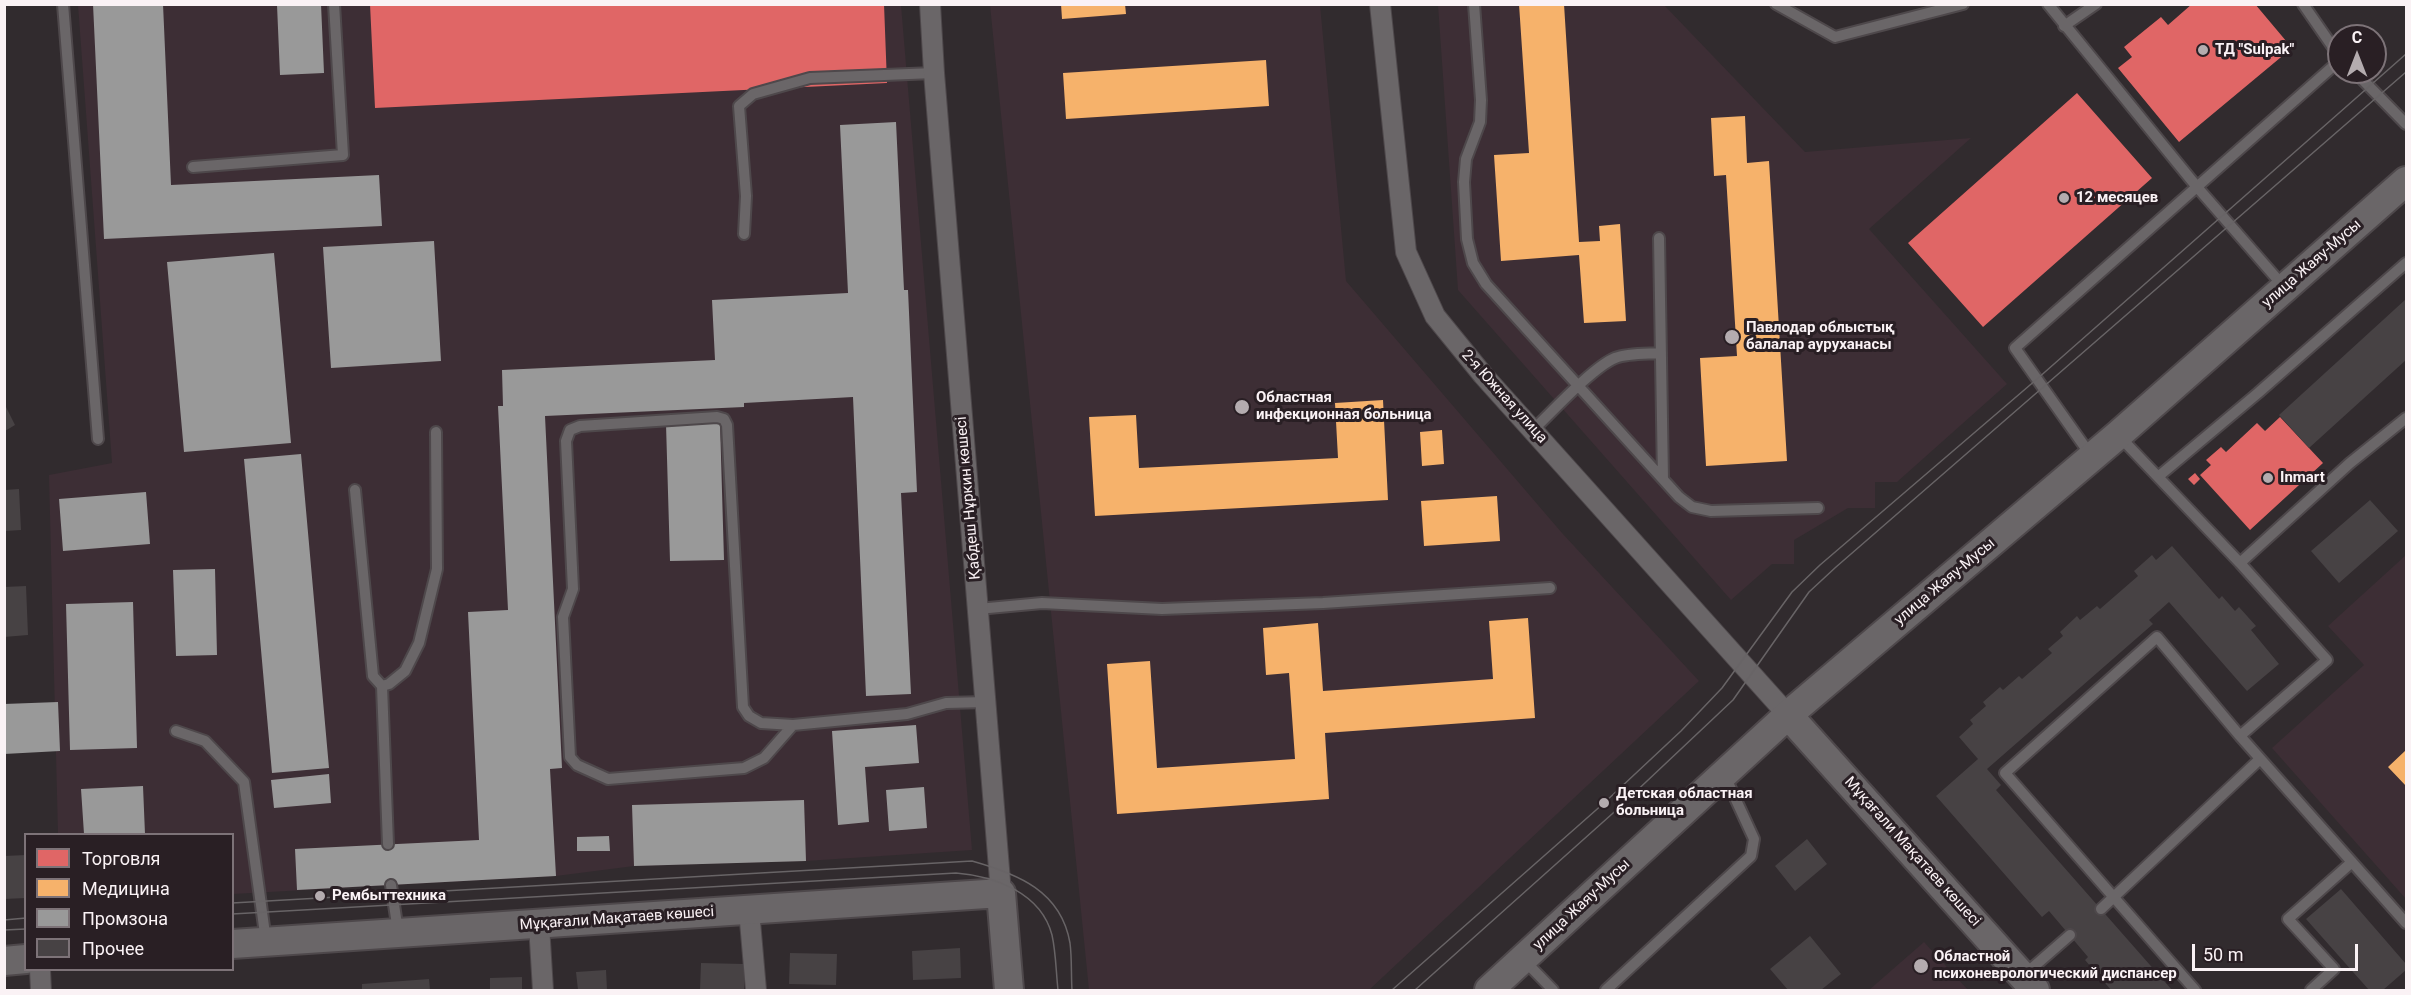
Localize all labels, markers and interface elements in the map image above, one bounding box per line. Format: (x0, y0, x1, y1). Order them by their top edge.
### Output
north arrow (2327, 24, 2387, 84)
text: С (2352, 28, 2362, 47)
place label: ТД "Sulpak" (2215, 41, 2294, 59)
marker: ТД "Sulpak" (2196, 43, 2210, 57)
place label: 12 месяцев (2076, 189, 2158, 207)
marker: 12 месяцев (2057, 191, 2071, 205)
street label: улица Жаяу-Мусы (2259, 216, 2365, 312)
place label: Павлодар облыстық балалар ауруханасы (1746, 319, 1895, 354)
marker: Павлодар облыстық балалар ауруханасы (1723, 328, 1741, 346)
street label: 2-я Южная улица (1457, 347, 1551, 447)
place label: Областная инфекционная больница (1256, 389, 1432, 424)
marker: Областная инфекционная больница (1233, 398, 1251, 416)
street label: Қабдеш Нұркин көшесі (953, 416, 985, 580)
place label: Inmart (2280, 469, 2325, 487)
marker: Inmart (2261, 471, 2275, 485)
street label: улица Жаяу-Мусы (1891, 535, 1999, 629)
street label: Мұқағали Мақатаев көшесі (1840, 774, 1984, 930)
place label: Детская областная больница (1616, 785, 1753, 820)
marker: Детская областная больница (1597, 796, 1611, 810)
legend (24, 833, 234, 971)
text: Торговля (82, 848, 160, 869)
street label: улица Жаяу-Мусы (1530, 856, 1634, 954)
text: Медицина (82, 878, 170, 899)
place label: Рембыттехника (332, 887, 446, 905)
marker: Рембыттехника (313, 889, 327, 903)
street label: Мұқағали Мақатаев көшесі (519, 903, 715, 935)
text: Промзона (82, 908, 168, 929)
scale bar (2195, 932, 2362, 970)
text: Прочее (82, 938, 144, 959)
text: 50 m (2203, 944, 2243, 965)
place label: Областной психоневрологический диспансер (1934, 948, 2177, 983)
marker: Областной психоневрологический диспансер (1912, 957, 1930, 975)

